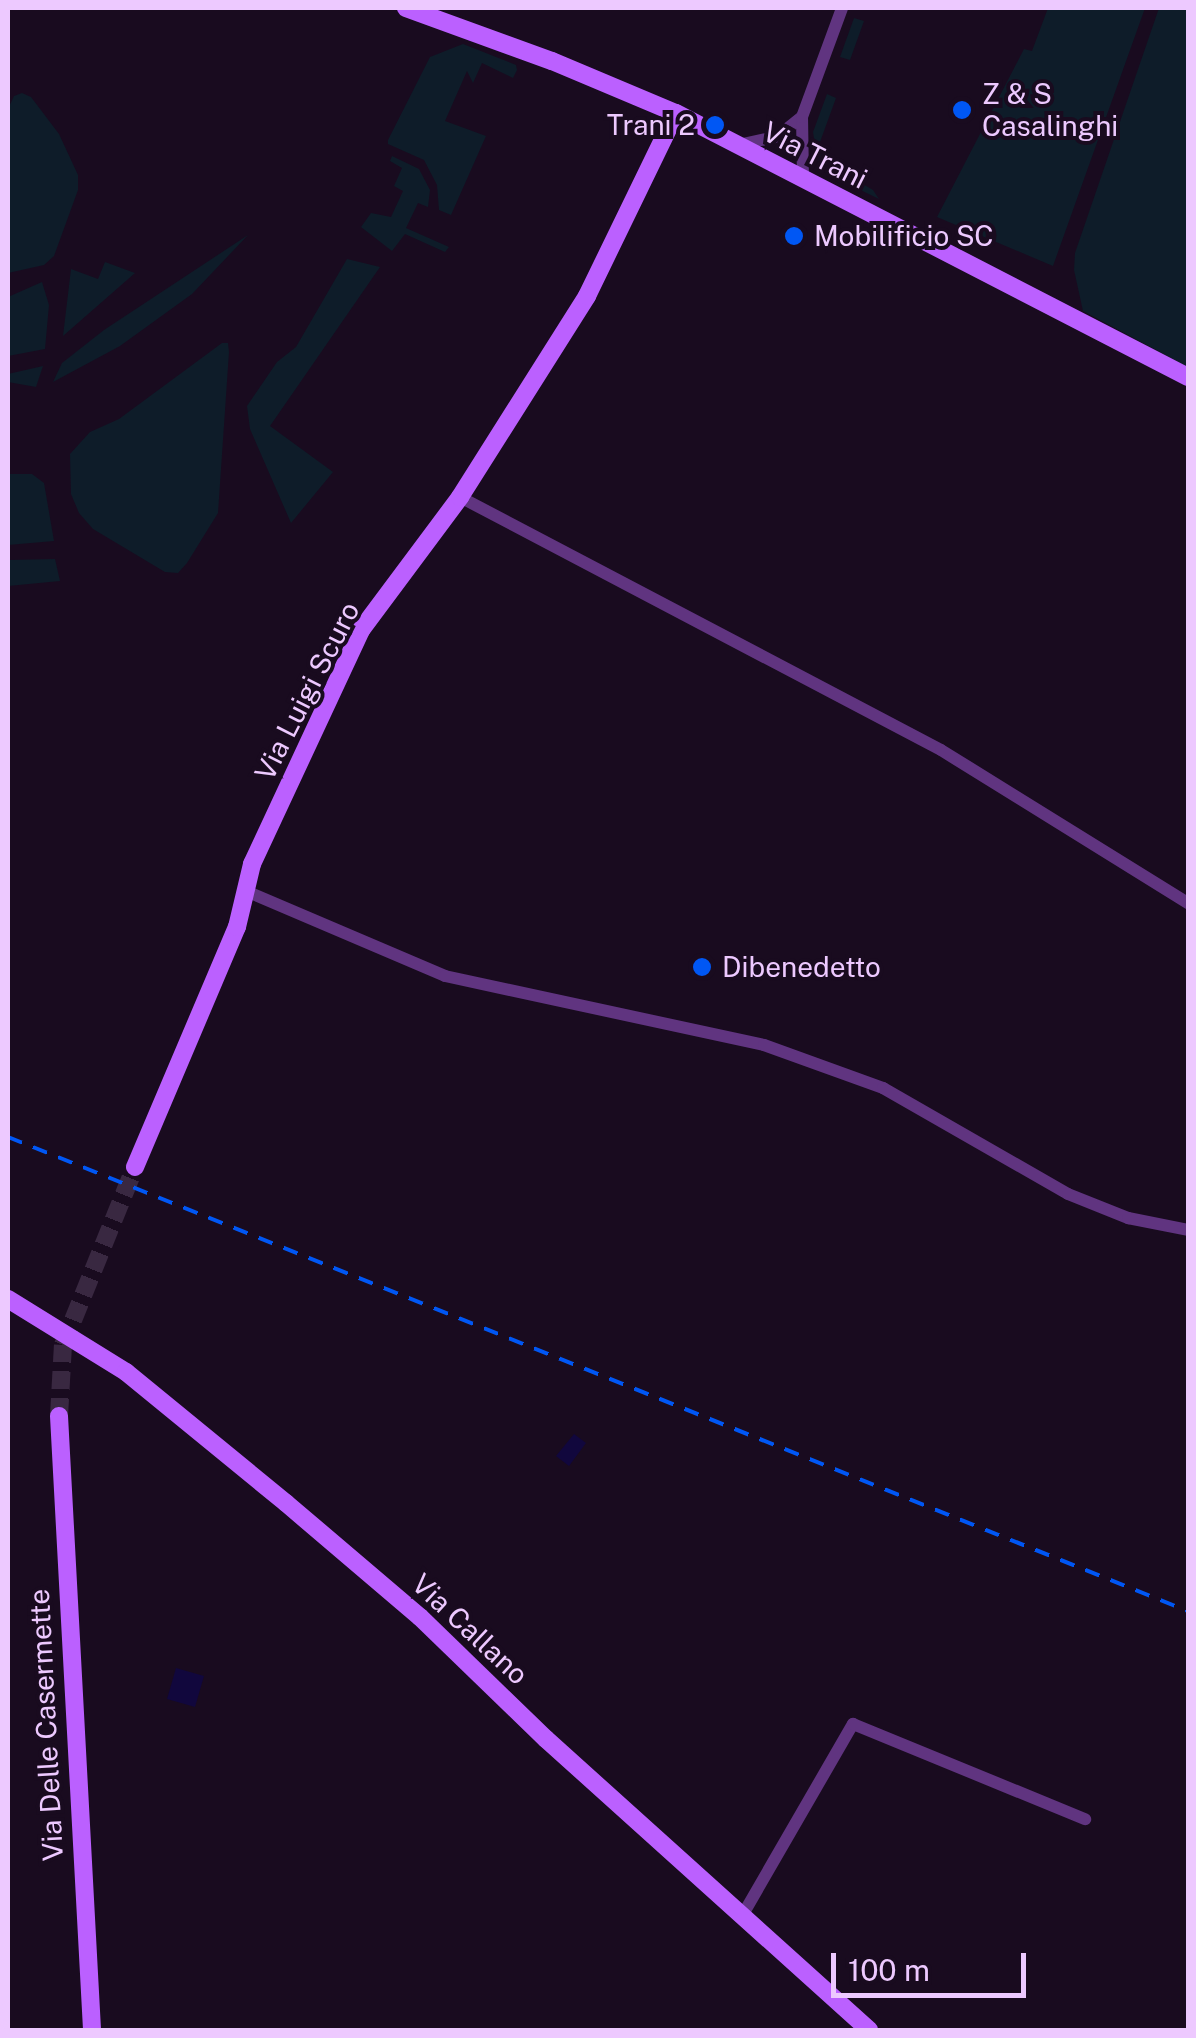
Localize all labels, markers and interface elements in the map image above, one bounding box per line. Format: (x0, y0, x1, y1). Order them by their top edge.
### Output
place label: Z & S Casalinghi (982, 77, 1118, 143)
marker: Z & S Casalinghi (951, 99, 973, 121)
place label: Trani 2 (607, 108, 695, 142)
marker: Trani 2 (704, 114, 726, 136)
street label: Via Trani (757, 114, 873, 196)
place label: Mobilificio SC (814, 219, 994, 253)
marker: Mobilificio SC (783, 225, 805, 247)
street label: Via Luigi Scuro (248, 596, 366, 786)
place label: Dibenedetto (722, 950, 881, 984)
marker: Dibenedetto (691, 956, 713, 978)
street label: Via Callano (405, 1567, 535, 1691)
street label: Via Delle Casermette (22, 1588, 70, 1862)
scale bar (836, 1933, 1031, 1995)
text: 100 m (848, 1952, 930, 1988)

